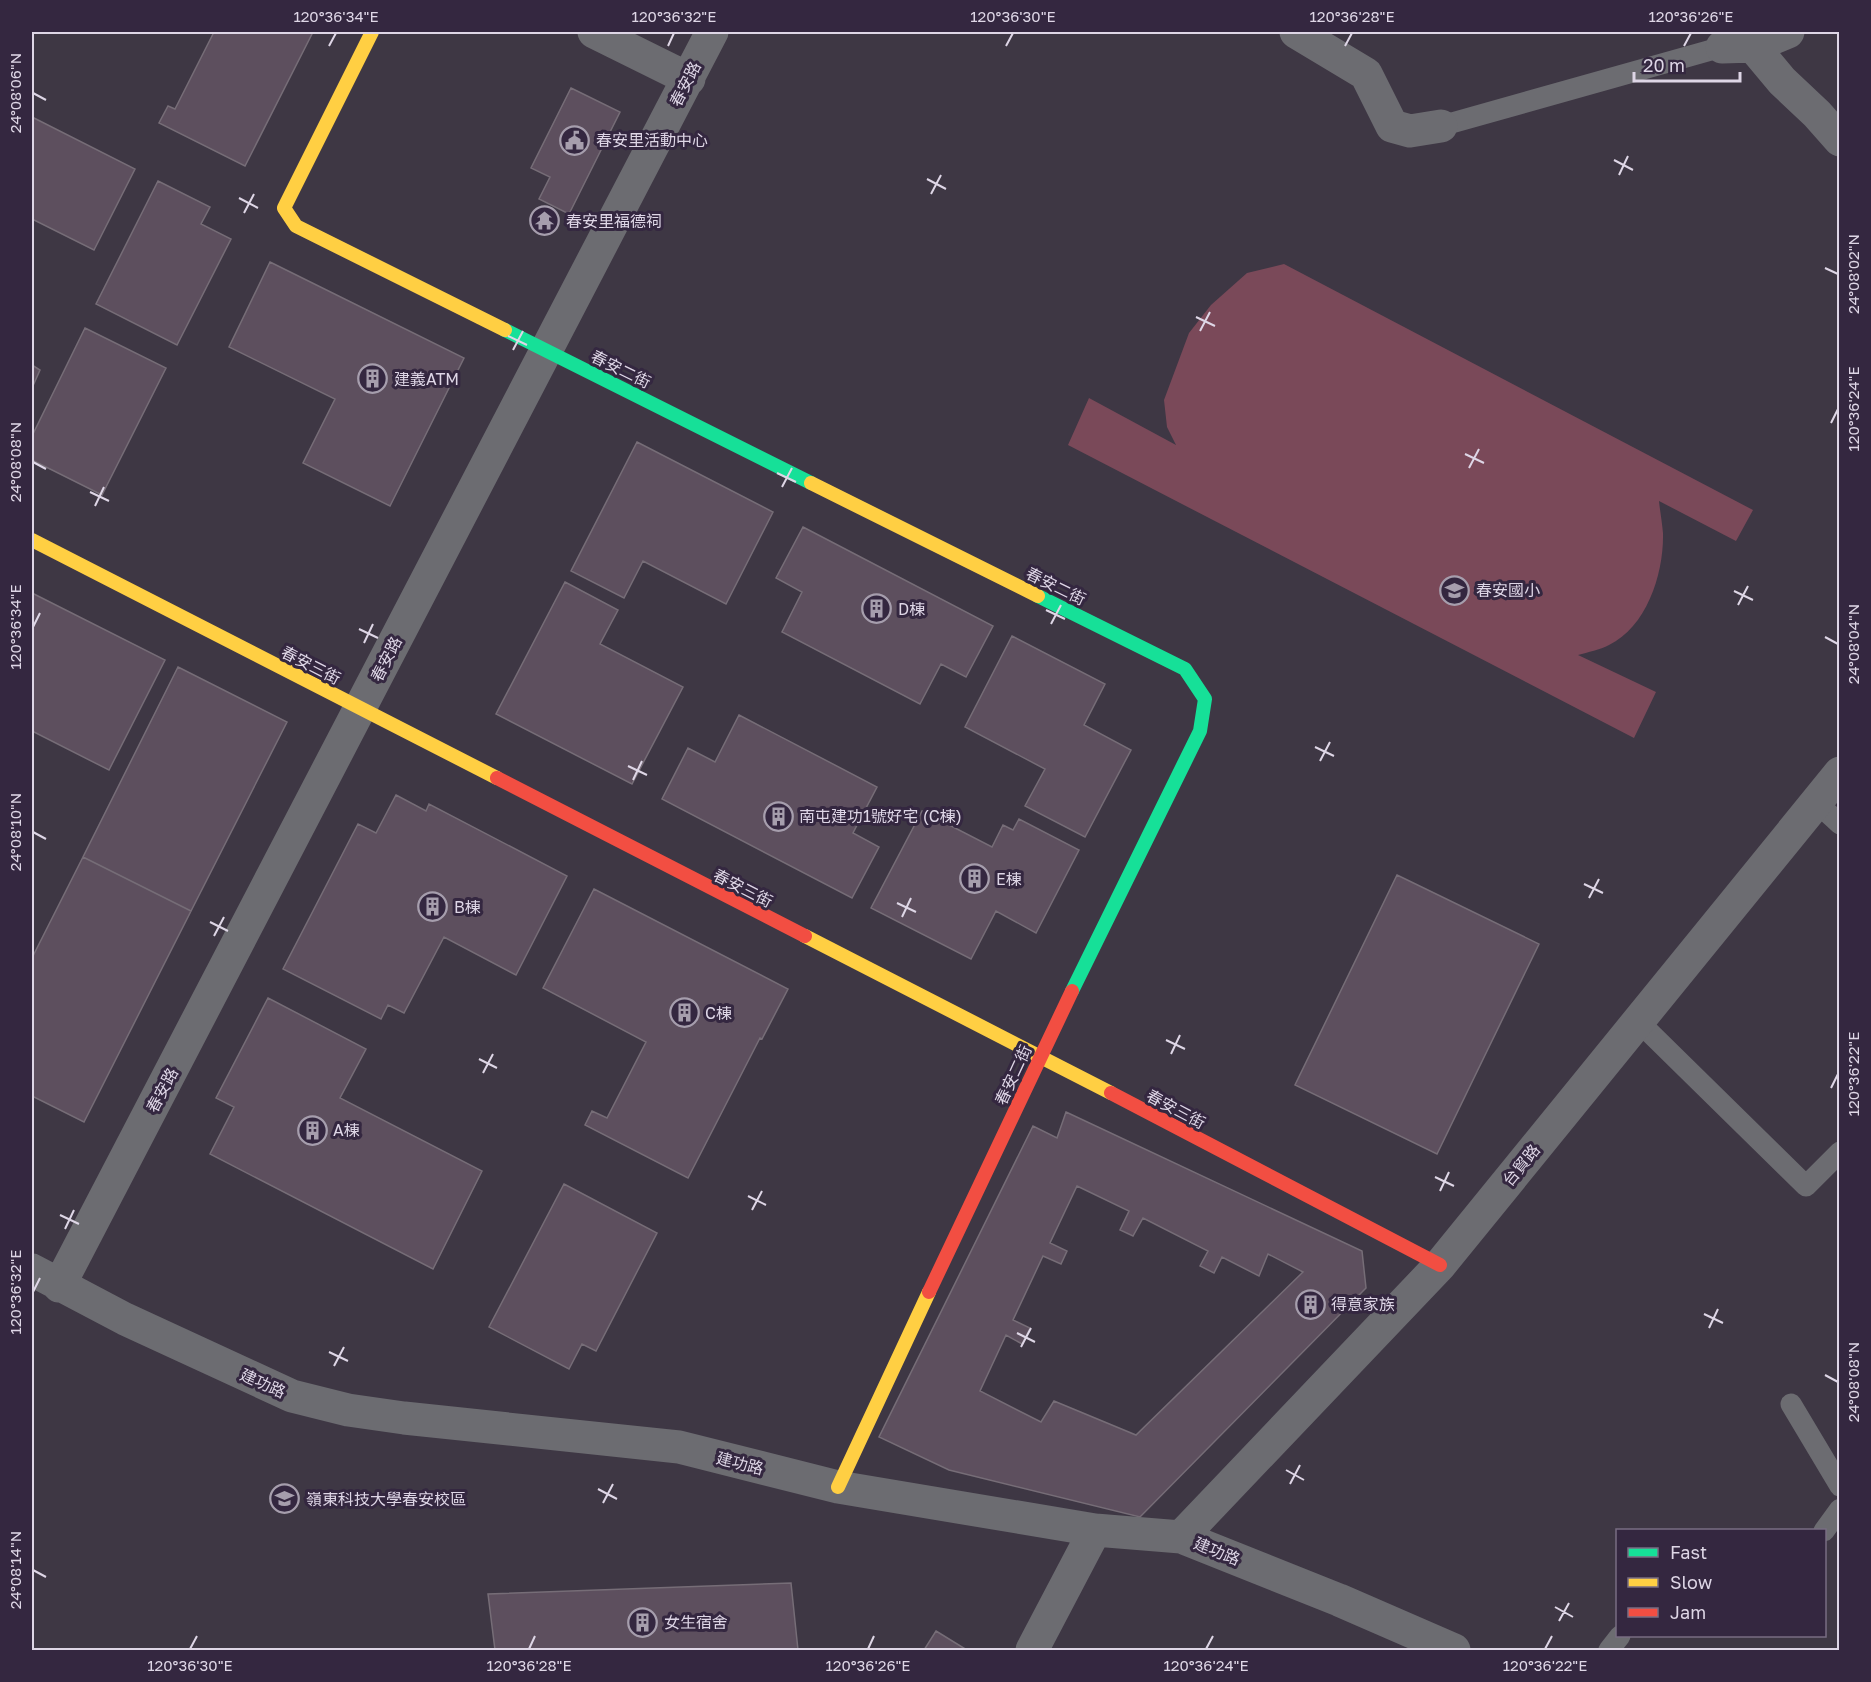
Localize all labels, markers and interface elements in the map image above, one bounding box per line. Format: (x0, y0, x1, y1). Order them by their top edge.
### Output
text: 120°36'34"E (293, 7, 379, 25)
text: 120°36'32"E (632, 7, 716, 25)
text: 120°36'30"E (970, 7, 1056, 25)
text: 120°36'28"E (1309, 7, 1395, 25)
text: 120°36'26"E (1648, 7, 1734, 25)
scale bar (1634, 45, 1740, 83)
text: 24°08'06"N (6, 53, 24, 133)
text: 20 m (1643, 54, 1685, 76)
street label: 春安路 (665, 58, 705, 110)
public building icon: 春安里活動中心 (559, 124, 591, 156)
place label: 春安里活動中心 (596, 130, 708, 150)
temple icon: 春安里福德祠 (529, 205, 561, 237)
place label: 春安里福德祠 (566, 211, 662, 231)
text: 24°08'02"N (1844, 234, 1862, 314)
street label: 春安二街 (588, 346, 654, 392)
building icon: 建義ATM (357, 363, 389, 395)
text: 120°36'24"E (1844, 366, 1862, 452)
place label: 建義ATM (394, 369, 459, 389)
text: 24°08'08"N (6, 422, 24, 502)
street label: 春安二街 (1023, 563, 1089, 609)
school or university icon: 春安國小 (1439, 574, 1471, 606)
place label: 春安國小 (1476, 580, 1540, 600)
text: 120°36'34"E (6, 584, 24, 670)
building icon: D棟 (861, 593, 893, 625)
place label: D棟 (898, 599, 925, 619)
text: 24°08'04"N (1844, 604, 1862, 684)
street label: 春安路 (366, 633, 406, 685)
street label: 春安三街 (278, 642, 344, 688)
text: 24°08'10"N (6, 793, 24, 871)
building icon: 南屯建功1號好宅 (C棟) (762, 800, 794, 832)
place label: 南屯建功1號好宅 (C棟) (799, 806, 962, 826)
building icon: E棟 (959, 863, 991, 895)
street label: 春安三街 (710, 865, 776, 911)
place label: E棟 (996, 869, 1022, 889)
building icon: B棟 (417, 891, 449, 923)
place label: B棟 (454, 897, 481, 917)
building icon: C棟 (668, 997, 700, 1029)
place label: C棟 (705, 1003, 732, 1023)
text: 120°36'22"E (1844, 1032, 1862, 1116)
street label: 春安二街 (990, 1042, 1036, 1108)
street label: 春安路 (142, 1064, 182, 1116)
street label: 春安三街 (1143, 1085, 1209, 1133)
building icon: A棟 (296, 1114, 328, 1146)
place label: A棟 (333, 1120, 360, 1140)
street label: 台貿路 (1498, 1140, 1544, 1190)
text: 120°36'32"E (6, 1250, 24, 1334)
building icon: 得意家族 (1294, 1288, 1326, 1320)
place label: 得意家族 (1331, 1294, 1395, 1314)
text: 24°08'08"N (1844, 1342, 1862, 1422)
street label: 建功路 (237, 1364, 289, 1402)
street label: 建功路 (714, 1447, 766, 1479)
school or university icon: 嶺東科技大學春安校區 (269, 1483, 301, 1515)
place label: 嶺東科技大學春安校區 (306, 1489, 466, 1509)
legend (1616, 1529, 1826, 1637)
text: 24°08'14"N (6, 1531, 24, 1609)
street label: 建功路 (1191, 1533, 1243, 1569)
text: Fast (1670, 1541, 1707, 1563)
text: Slow (1670, 1571, 1713, 1593)
text: Jam (1670, 1601, 1706, 1623)
building icon: 女生宿舍 (627, 1606, 659, 1638)
place label: 女生宿舍 (664, 1612, 728, 1632)
text: 120°36'30"E (147, 1656, 233, 1674)
text: 120°36'28"E (486, 1656, 572, 1674)
text: 120°36'26"E (825, 1656, 911, 1674)
text: 120°36'24"E (1163, 1656, 1249, 1674)
text: 120°36'22"E (1503, 1656, 1587, 1674)

